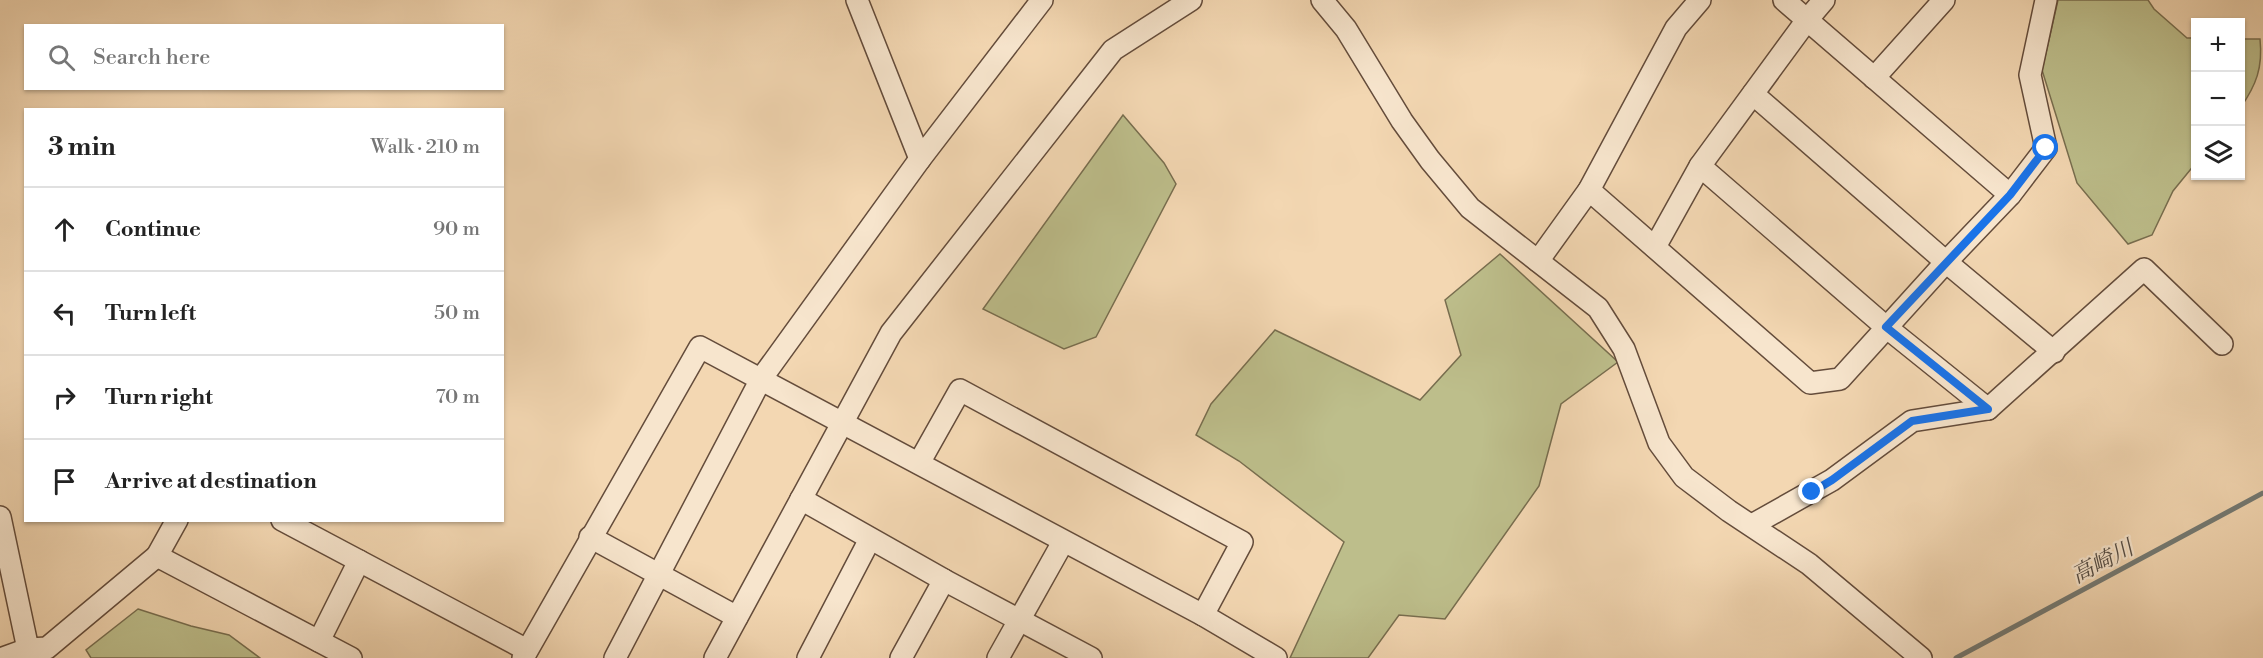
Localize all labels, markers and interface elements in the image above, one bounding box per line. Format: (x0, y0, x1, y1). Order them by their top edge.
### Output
map controls (2191, 18, 2245, 180)
button: + (2191, 18, 2245, 72)
search box (24, 24, 504, 90)
icon: search (45, 41, 78, 74)
text: Search here (93, 44, 210, 71)
button: − (2191, 72, 2245, 126)
button: layers (2191, 126, 2245, 180)
text: 3 min (48, 131, 116, 163)
route start (2032, 134, 2058, 160)
text: Walk · 210 m (371, 135, 480, 160)
icon: ahead (48, 213, 81, 246)
text: Continue (105, 216, 201, 243)
text: 90 m (433, 217, 480, 242)
icon: left (48, 297, 81, 330)
text: Turn left (105, 300, 196, 327)
text: 50 m (434, 301, 480, 326)
icon: right (48, 381, 81, 414)
text: Turn right (105, 384, 213, 411)
text: 70 m (436, 385, 480, 410)
icon: arrive (48, 465, 81, 498)
text: Arrive at destination (105, 468, 317, 495)
route end (1798, 478, 1824, 504)
water label: 高崎川 (2067, 534, 2140, 590)

